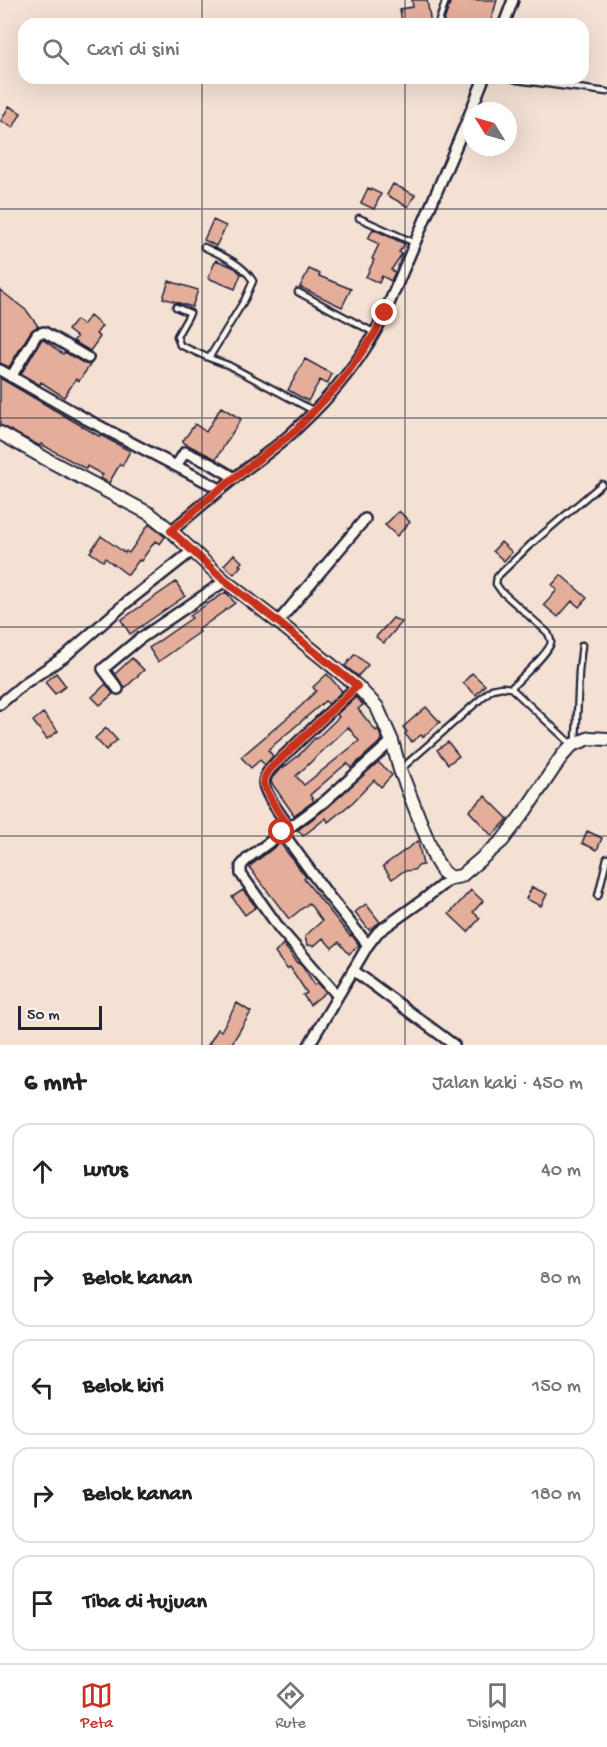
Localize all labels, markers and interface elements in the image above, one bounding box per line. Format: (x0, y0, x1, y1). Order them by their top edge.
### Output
search box (18, 18, 589, 84)
icon: search (39, 35, 72, 68)
text: Cari di sini (87, 38, 180, 64)
north arrow (463, 102, 517, 156)
route end (371, 299, 397, 325)
route start (268, 818, 294, 844)
scale bar (18, 1003, 102, 1030)
text: 50 m (27, 1007, 60, 1026)
text: 6 mnt (24, 1069, 85, 1100)
text: Jalan kaki · 450 m (432, 1073, 583, 1096)
icon: ahead (26, 1155, 59, 1188)
text: Lurus (83, 1158, 128, 1184)
text: 40 m (541, 1160, 581, 1183)
icon: right (26, 1263, 59, 1296)
text: Belok kanan (83, 1266, 192, 1292)
text: 80 m (540, 1268, 581, 1291)
icon: left (26, 1371, 59, 1404)
text: Belok kiri (83, 1374, 164, 1400)
text: 150 m (532, 1376, 581, 1399)
icon: right (26, 1479, 59, 1512)
text: Belok kanan (83, 1482, 192, 1508)
text: 180 m (532, 1484, 581, 1507)
icon: arrive (26, 1587, 59, 1620)
text: Tiba di tujuan (83, 1590, 207, 1616)
tab: Peta (80, 1679, 113, 1734)
tab: Rute (274, 1679, 307, 1734)
tab: Disimpan (468, 1679, 527, 1734)

